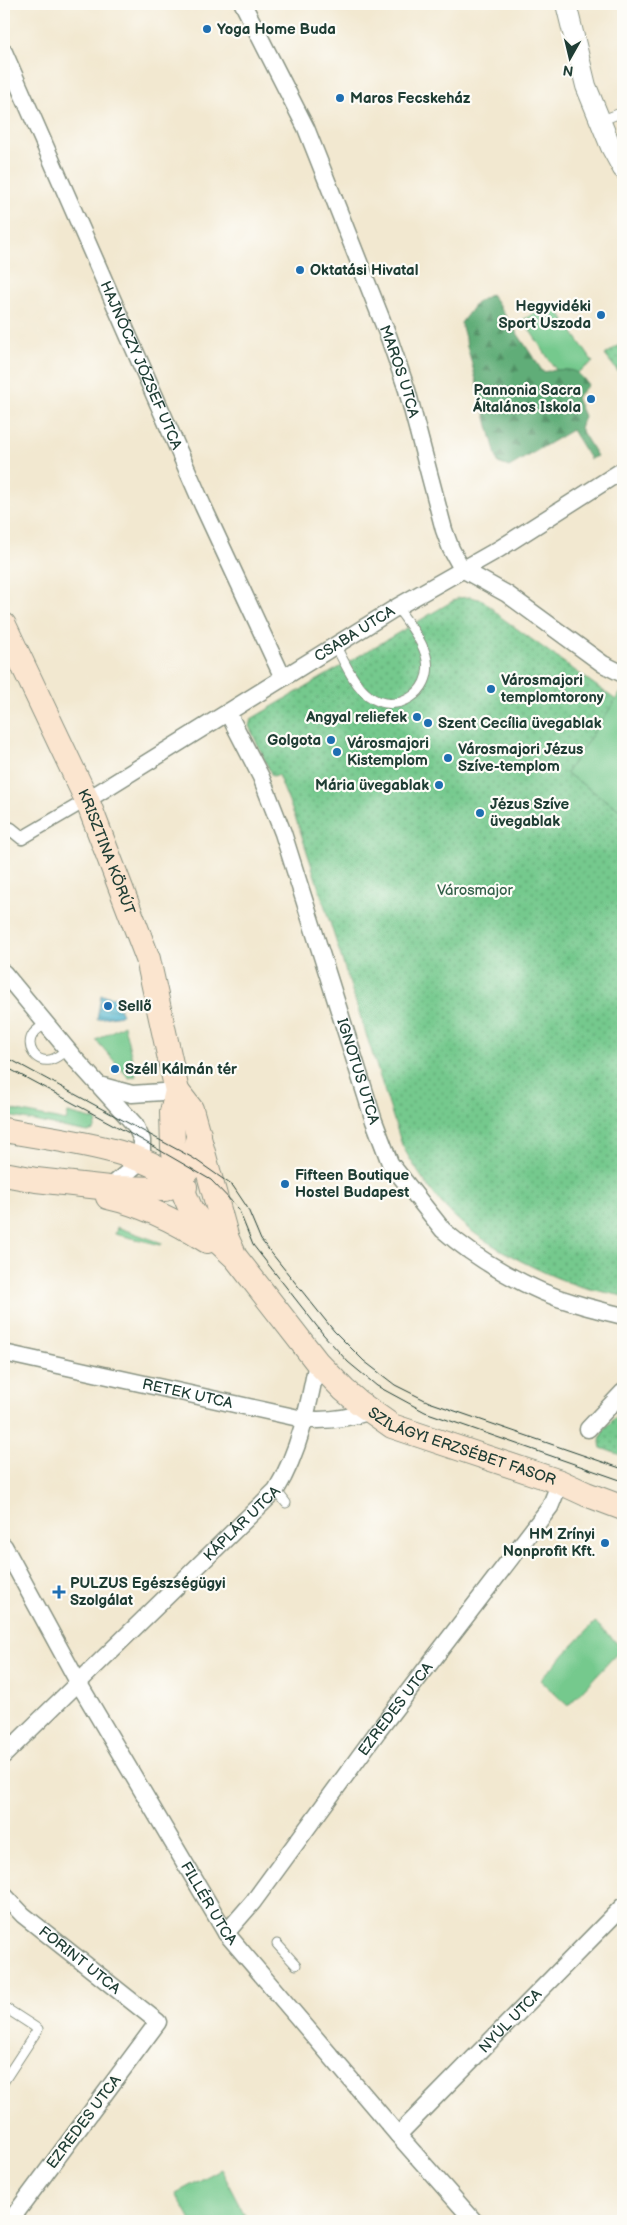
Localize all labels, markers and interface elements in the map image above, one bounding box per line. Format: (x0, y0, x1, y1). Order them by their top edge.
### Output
place label: Yoga Home Buda (217, 20, 336, 39)
marker: Yoga Home Buda (201, 23, 213, 35)
north arrow (544, 32, 594, 82)
text: N (562, 61, 575, 80)
place label: Maros Fecskeház (350, 89, 471, 108)
marker: Maros Fecskeház (334, 92, 346, 104)
place label: Oktatási Hivatal (310, 261, 418, 280)
marker: Oktatási Hivatal (294, 264, 306, 276)
street label: HAJNÓCZY JÓZSEF UTCA (96, 278, 187, 453)
place label: Hegyvidéki Sport Uszoda (498, 297, 591, 333)
marker: Hegyvidéki Sport Uszoda (595, 309, 607, 321)
street label: MAROS UTCA (375, 322, 424, 420)
place label: Pannonia Sacra Általános Iskola (472, 381, 581, 417)
marker: Pannonia Sacra Általános Iskola (585, 393, 597, 405)
street label: CSABA UTCA (311, 601, 399, 666)
place label: Városmajori templomtorony (500, 671, 604, 707)
marker: Városmajori templomtorony (485, 683, 497, 695)
place label: Angyal reliefek (305, 708, 407, 727)
marker: Angyal reliefek (411, 711, 423, 723)
place label: Szent Cecília üvegablak (438, 714, 602, 733)
marker: Szent Cecília üvegablak (422, 717, 434, 729)
place label: Golgota (267, 731, 321, 750)
marker: Golgota (325, 734, 337, 746)
place label: Városmajori Kistemplom (347, 734, 429, 770)
place label: Városmajori Jézus Szíve-templom (458, 740, 583, 776)
marker: Városmajori Kistemplom (331, 746, 343, 758)
marker: Városmajori Jézus Szíve-templom (442, 752, 454, 764)
place label: Mária üvegablak (315, 776, 429, 795)
marker: Mária üvegablak (433, 779, 445, 791)
street label: KRISZTINA KÖRÚT (74, 786, 140, 917)
place label: Jézus Szíve üvegablak (490, 795, 570, 831)
marker: Jézus Szíve üvegablak (474, 807, 486, 819)
park label: Városmajor (437, 881, 514, 900)
place label: Sellő (118, 997, 152, 1016)
marker: Sellő (102, 1000, 114, 1012)
street label: IGNOTUS UTCA (333, 1016, 384, 1127)
place label: Széll Kálmán tér (125, 1060, 238, 1079)
marker: Széll Kálmán tér (109, 1063, 121, 1075)
place label: Fifteen Boutique Hostel Budapest (295, 1166, 410, 1202)
marker: Fifteen Boutique Hostel Budapest (279, 1178, 291, 1190)
street label: RETEK UTCA (141, 1374, 235, 1413)
street label: SZILÁGYI ERZSÉBET FASOR (364, 1403, 559, 1490)
street label: KÁPLÁR UTCA (199, 1481, 285, 1565)
place label: HM Zrínyi Nonprofit Kft. (503, 1525, 595, 1561)
marker: HM Zrínyi Nonprofit Kft. (599, 1537, 611, 1549)
place label: PULZUS Egészségügyi Szolgálat (70, 1574, 226, 1610)
marker: PULZUS Egészségügyi Szolgálat (52, 1585, 66, 1599)
street label: EZREDES UTCA (354, 1658, 437, 1759)
street label: FILLÉR UTCA (177, 1858, 242, 1950)
street label: FORINT UTCA (35, 1922, 125, 1999)
street label: NYÚL UTCA (475, 1984, 546, 2057)
street label: EZREDES UTCA (43, 2071, 126, 2173)

